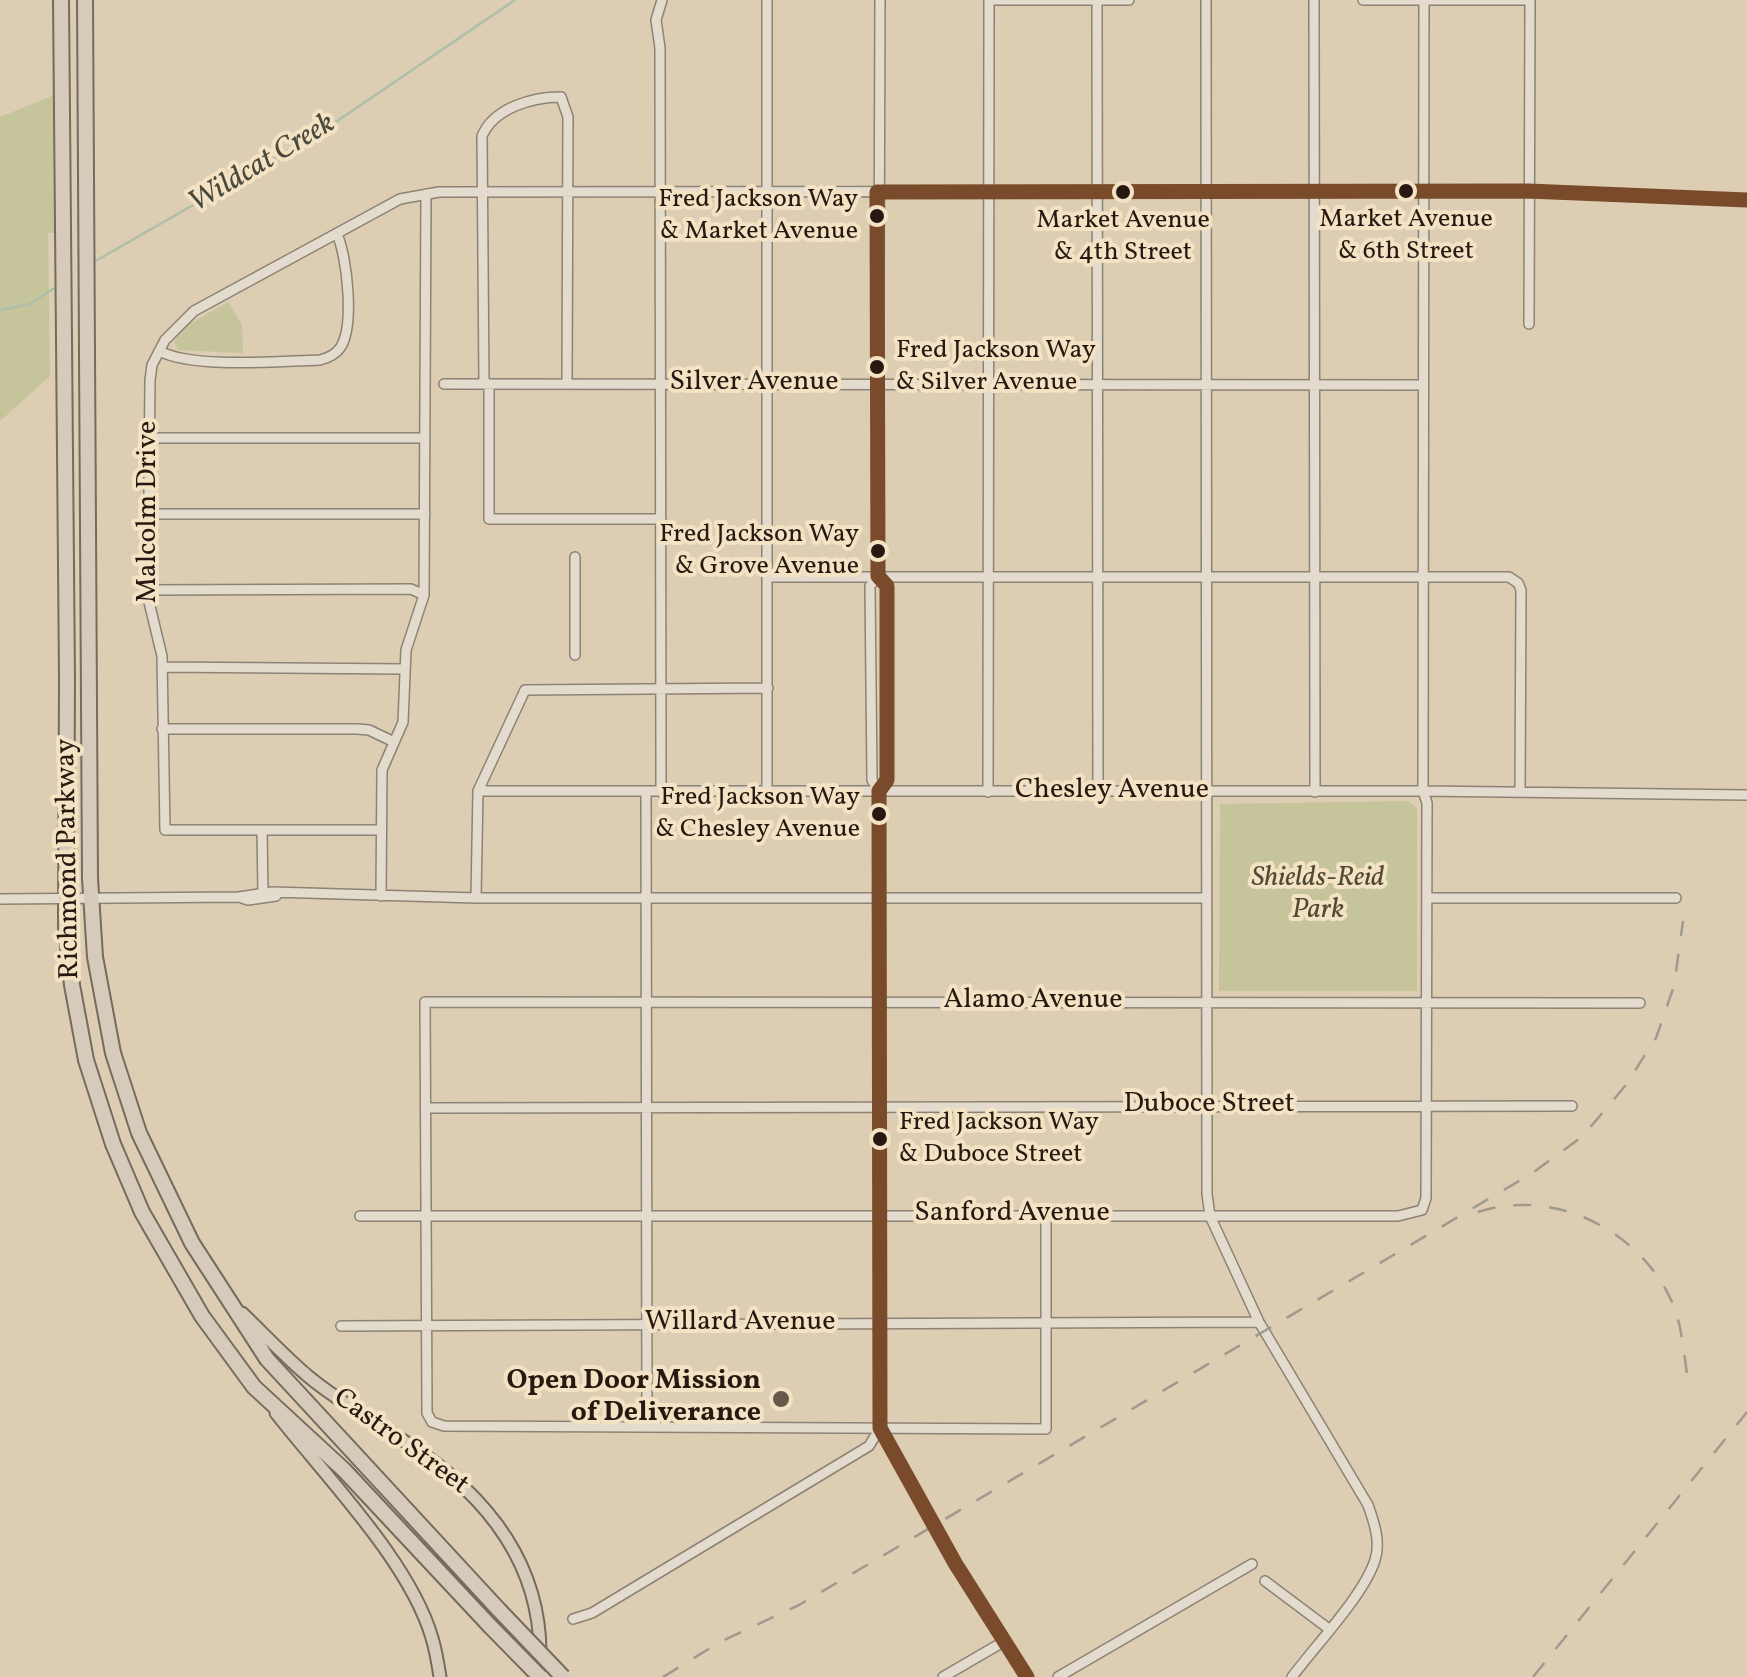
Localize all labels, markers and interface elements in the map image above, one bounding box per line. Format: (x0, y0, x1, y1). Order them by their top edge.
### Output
water label: Wildcat Creek (183, 107, 343, 223)
marker: Market Avenue & 6th Street (1396, 181, 1416, 201)
marker: Market Avenue & 4th Street (1113, 182, 1133, 202)
place label: Fred Jackson Way & Market Avenue (658, 185, 858, 247)
place label: Market Avenue & 6th Street (1319, 205, 1493, 266)
marker: Fred Jackson Way & Market Avenue (867, 206, 887, 226)
place label: Market Avenue & 4th Street (1036, 206, 1210, 268)
place label: Fred Jackson Way & Silver Avenue (896, 336, 1096, 398)
marker: Fred Jackson Way & Silver Avenue (867, 357, 887, 377)
street label: Silver Avenue (670, 367, 838, 401)
street label: Malcolm Drive (133, 421, 167, 603)
place label: Fred Jackson Way & Grove Avenue (659, 520, 859, 582)
marker: Fred Jackson Way & Grove Avenue (868, 541, 888, 561)
street label: Richmond Parkway (51, 738, 89, 980)
street label: Chesley Avenue (1015, 775, 1209, 809)
place label: Fred Jackson Way & Chesley Avenue (655, 783, 860, 844)
marker: Fred Jackson Way & Chesley Avenue (869, 804, 889, 824)
park label: Shields-Reid Park (1251, 863, 1385, 929)
street label: Alamo Avenue (944, 985, 1122, 1019)
street label: Duboce Street (1123, 1089, 1295, 1123)
place label: Fred Jackson Way & Duboce Street (899, 1108, 1099, 1170)
marker: Fred Jackson Way & Duboce Street (870, 1129, 890, 1149)
street label: Sanford Avenue (914, 1198, 1110, 1232)
street label: Willard Avenue (644, 1307, 836, 1341)
place label: Open Door Mission of Deliverance (506, 1366, 761, 1432)
street label: Castro Street (326, 1382, 474, 1504)
marker: Open Door Mission of Deliverance (770, 1388, 792, 1410)

